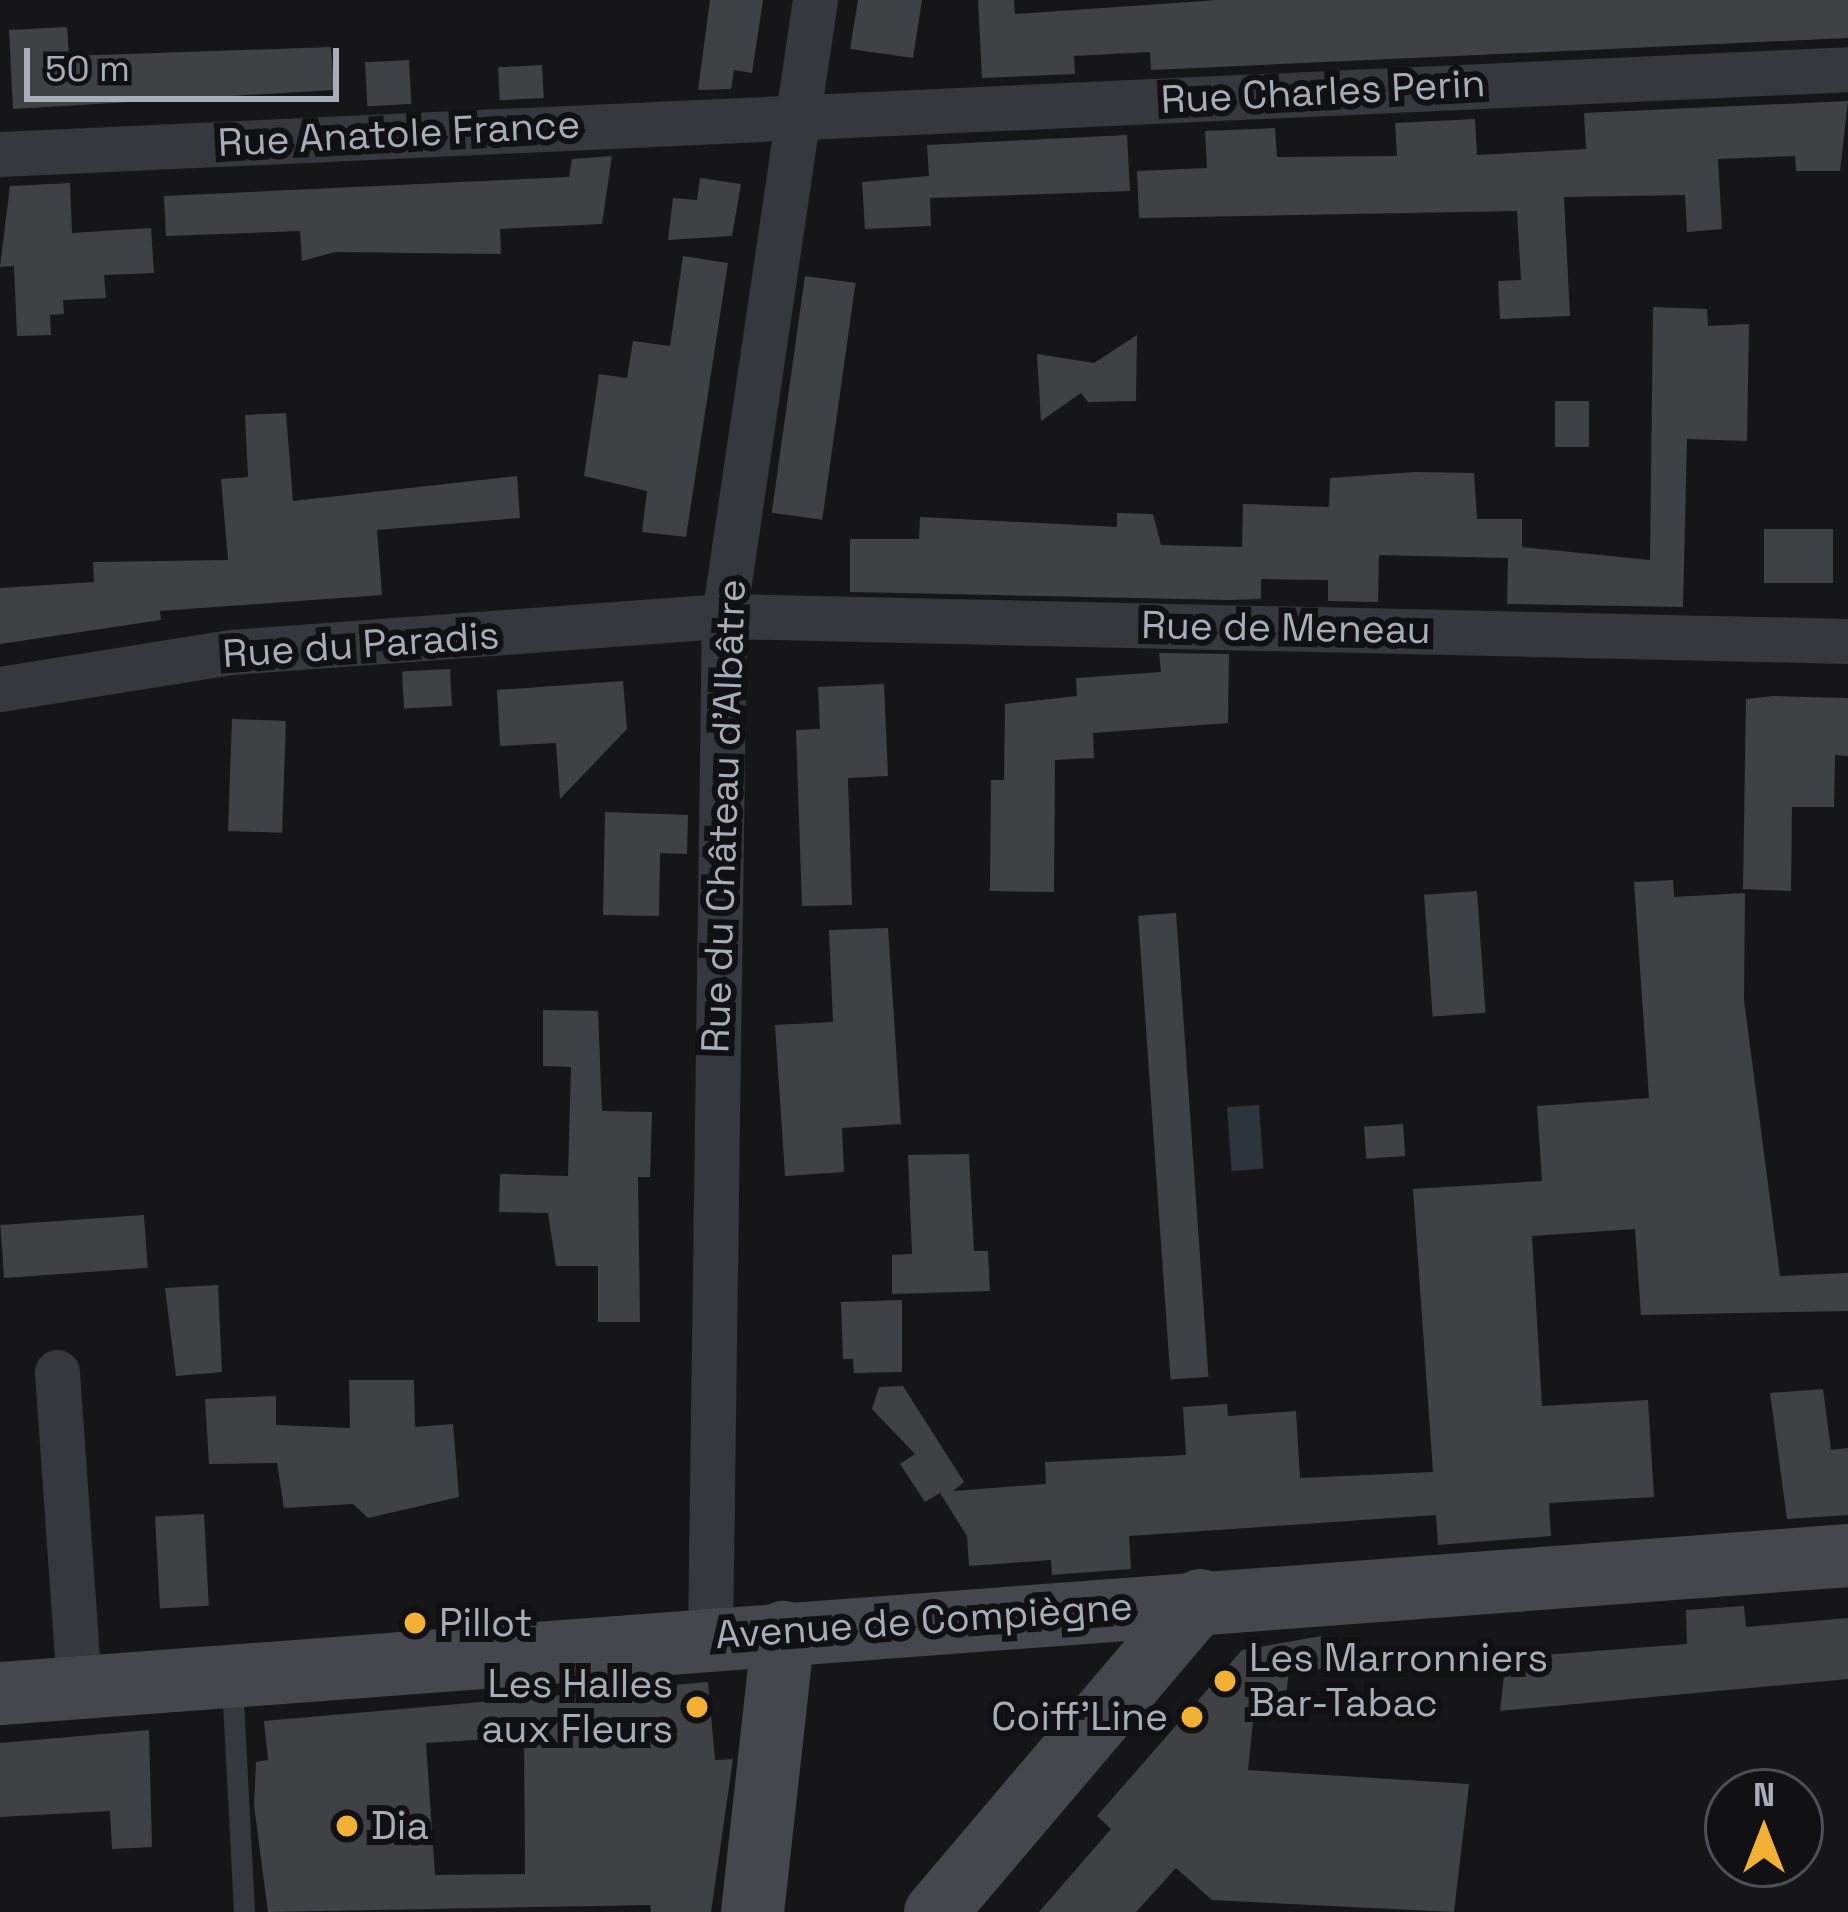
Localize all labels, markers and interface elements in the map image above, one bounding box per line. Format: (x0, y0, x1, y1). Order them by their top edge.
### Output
scale bar (30, 24, 345, 98)
text: 50 m (45, 46, 130, 92)
street label: Rue Charles Perin (1160, 60, 1486, 124)
street label: Rue Anatole France (216, 101, 582, 167)
street label: Rue du Château d'Albâtre (692, 578, 756, 1054)
street label: Rue de Meneau (1141, 602, 1431, 654)
street label: Rue du Paradis (221, 612, 501, 678)
street label: Avenue de Compiègne (714, 1583, 1134, 1659)
place label: Pillot (439, 1600, 532, 1646)
marker: Pillot (402, 1610, 428, 1636)
place label: Les Marronniers Bar-Tabac (1249, 1636, 1548, 1727)
place label: Les Halles aux Fleurs (482, 1662, 673, 1753)
marker: Les Marronniers Bar-Tabac (1212, 1668, 1238, 1694)
marker: Les Halles aux Fleurs (684, 1694, 710, 1720)
place label: Coiff'Line (991, 1694, 1168, 1740)
marker: Coiff'Line (1179, 1704, 1205, 1730)
north arrow (1704, 1768, 1824, 1888)
text: N (1753, 1774, 1775, 1816)
place label: Dia (371, 1803, 429, 1849)
marker: Dia (334, 1813, 360, 1839)

